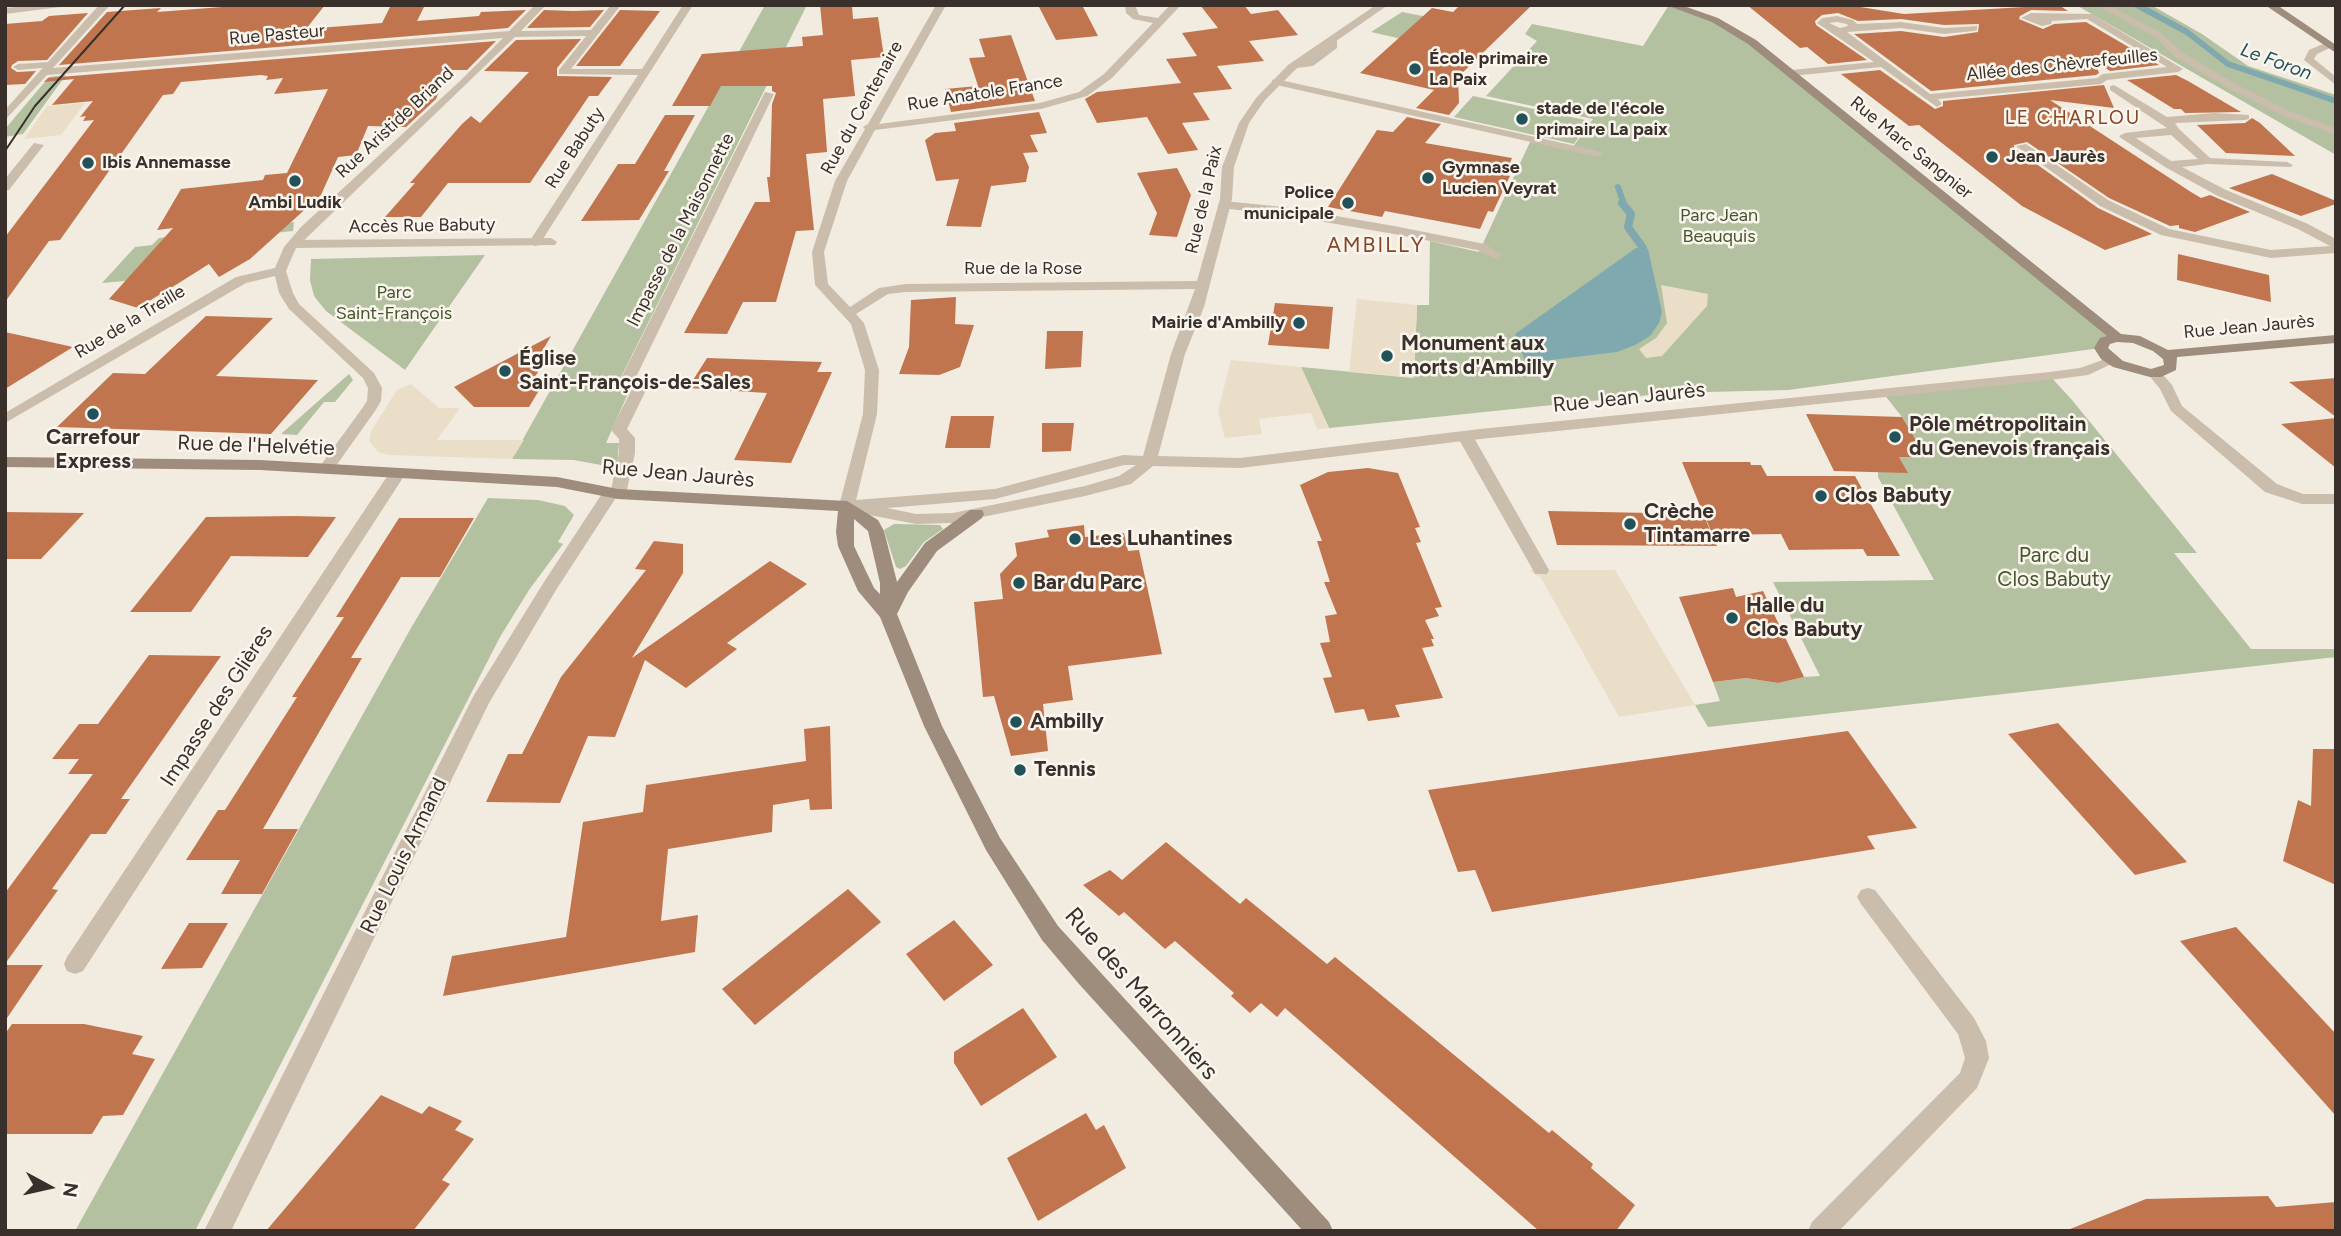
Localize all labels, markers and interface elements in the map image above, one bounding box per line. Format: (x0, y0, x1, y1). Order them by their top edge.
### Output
street label: Rue Pasteur (228, 20, 326, 50)
street label: Rue du Centenaire (816, 37, 908, 179)
water label: Le Foron (2237, 39, 2315, 85)
street label: Allée des Chèvrefeuilles (1965, 44, 2159, 86)
place label: École primaire La Paix (1429, 48, 1548, 90)
marker: École primaire La Paix (1407, 61, 1423, 77)
street label: Rue Aristide Briand (332, 63, 458, 183)
street label: Rue Anatole France (906, 70, 1064, 116)
street label: Rue Marc Sangnier (1845, 92, 1977, 204)
place label: stade de l'école primaire La paix (1536, 98, 1668, 140)
street label: Rue Babuty (541, 103, 609, 193)
district label: LE CHARLOU (2006, 107, 2140, 129)
marker: stade de l'école primaire La paix (1514, 111, 1530, 127)
street label: Impasse de la Maisonnette (623, 130, 739, 330)
street label: Rue de la Paix (1181, 144, 1227, 256)
place label: Jean Jaurès (2006, 146, 2105, 168)
marker: Jean Jaurès (1984, 149, 2000, 165)
place label: Ibis Annemasse (102, 152, 231, 174)
marker: Ibis Annemasse (80, 155, 96, 171)
place label: Gymnase Lucien Veyrat (1442, 157, 1557, 200)
marker: Gymnase Lucien Veyrat (1420, 170, 1436, 186)
marker: Ambi Ludik (287, 173, 303, 189)
place label: Police municipale (1244, 182, 1334, 224)
place label: Ambi Ludik (248, 192, 342, 214)
marker: Police municipale (1340, 195, 1356, 211)
park label: Parc Jean Beauquis (1680, 205, 1758, 248)
street label: Accès Rue Babuty (348, 214, 496, 238)
district label: AMBILLY (1328, 233, 1424, 259)
street label: Rue de la Rose (964, 258, 1082, 280)
street label: Rue de la Treille (71, 281, 189, 363)
park label: Parc Saint-François (336, 282, 452, 324)
street label: Rue Jean Jaurès (2183, 311, 2315, 343)
place label: Mairie d'Ambilly (1151, 312, 1285, 334)
marker: Mairie d'Ambilly (1291, 315, 1307, 331)
place label: Monument aux morts d'Ambilly (1401, 331, 1554, 381)
place label: Église Saint-François-de-Sales (519, 346, 751, 396)
marker: Monument aux morts d'Ambilly (1379, 348, 1395, 364)
marker: Église Saint-François-de-Sales (497, 363, 513, 379)
street label: Rue Jean Jaurès (1552, 377, 1706, 419)
marker: Carrefour Express (85, 406, 101, 422)
place label: Pôle métropolitain du Genevois français (1909, 412, 2110, 462)
place label: Carrefour Express (46, 425, 140, 475)
marker: Pôle métropolitain du Genevois français (1887, 429, 1903, 445)
street label: Rue de l'Helvétie (177, 431, 335, 461)
street label: Rue Jean Jaurès (601, 455, 755, 493)
place label: Clos Babuty (1835, 483, 1951, 509)
marker: Clos Babuty (1813, 488, 1829, 504)
place label: Crèche Tintamarre (1644, 499, 1750, 549)
marker: Crèche Tintamarre (1622, 516, 1638, 532)
place label: Les Luhantines (1089, 526, 1232, 552)
marker: Les Luhantines (1067, 531, 1083, 547)
park label: Parc du Clos Babuty (1997, 543, 2111, 593)
place label: Bar du Parc (1033, 570, 1142, 596)
marker: Bar du Parc (1011, 575, 1027, 591)
place label: Halle du Clos Babuty (1746, 593, 1862, 643)
marker: Halle du Clos Babuty (1724, 610, 1740, 626)
street label: Impasse des Glières (156, 621, 278, 791)
place label: Ambilly (1030, 709, 1104, 735)
marker: Ambilly (1008, 714, 1024, 730)
place label: Tennis (1034, 757, 1096, 783)
marker: Tennis (1012, 762, 1028, 778)
street label: Rue Louis Armand (355, 774, 453, 938)
street label: Rue des Marronniers (1058, 902, 1224, 1086)
north arrow (14, 1152, 84, 1222)
text: N (58, 1181, 83, 1199)

